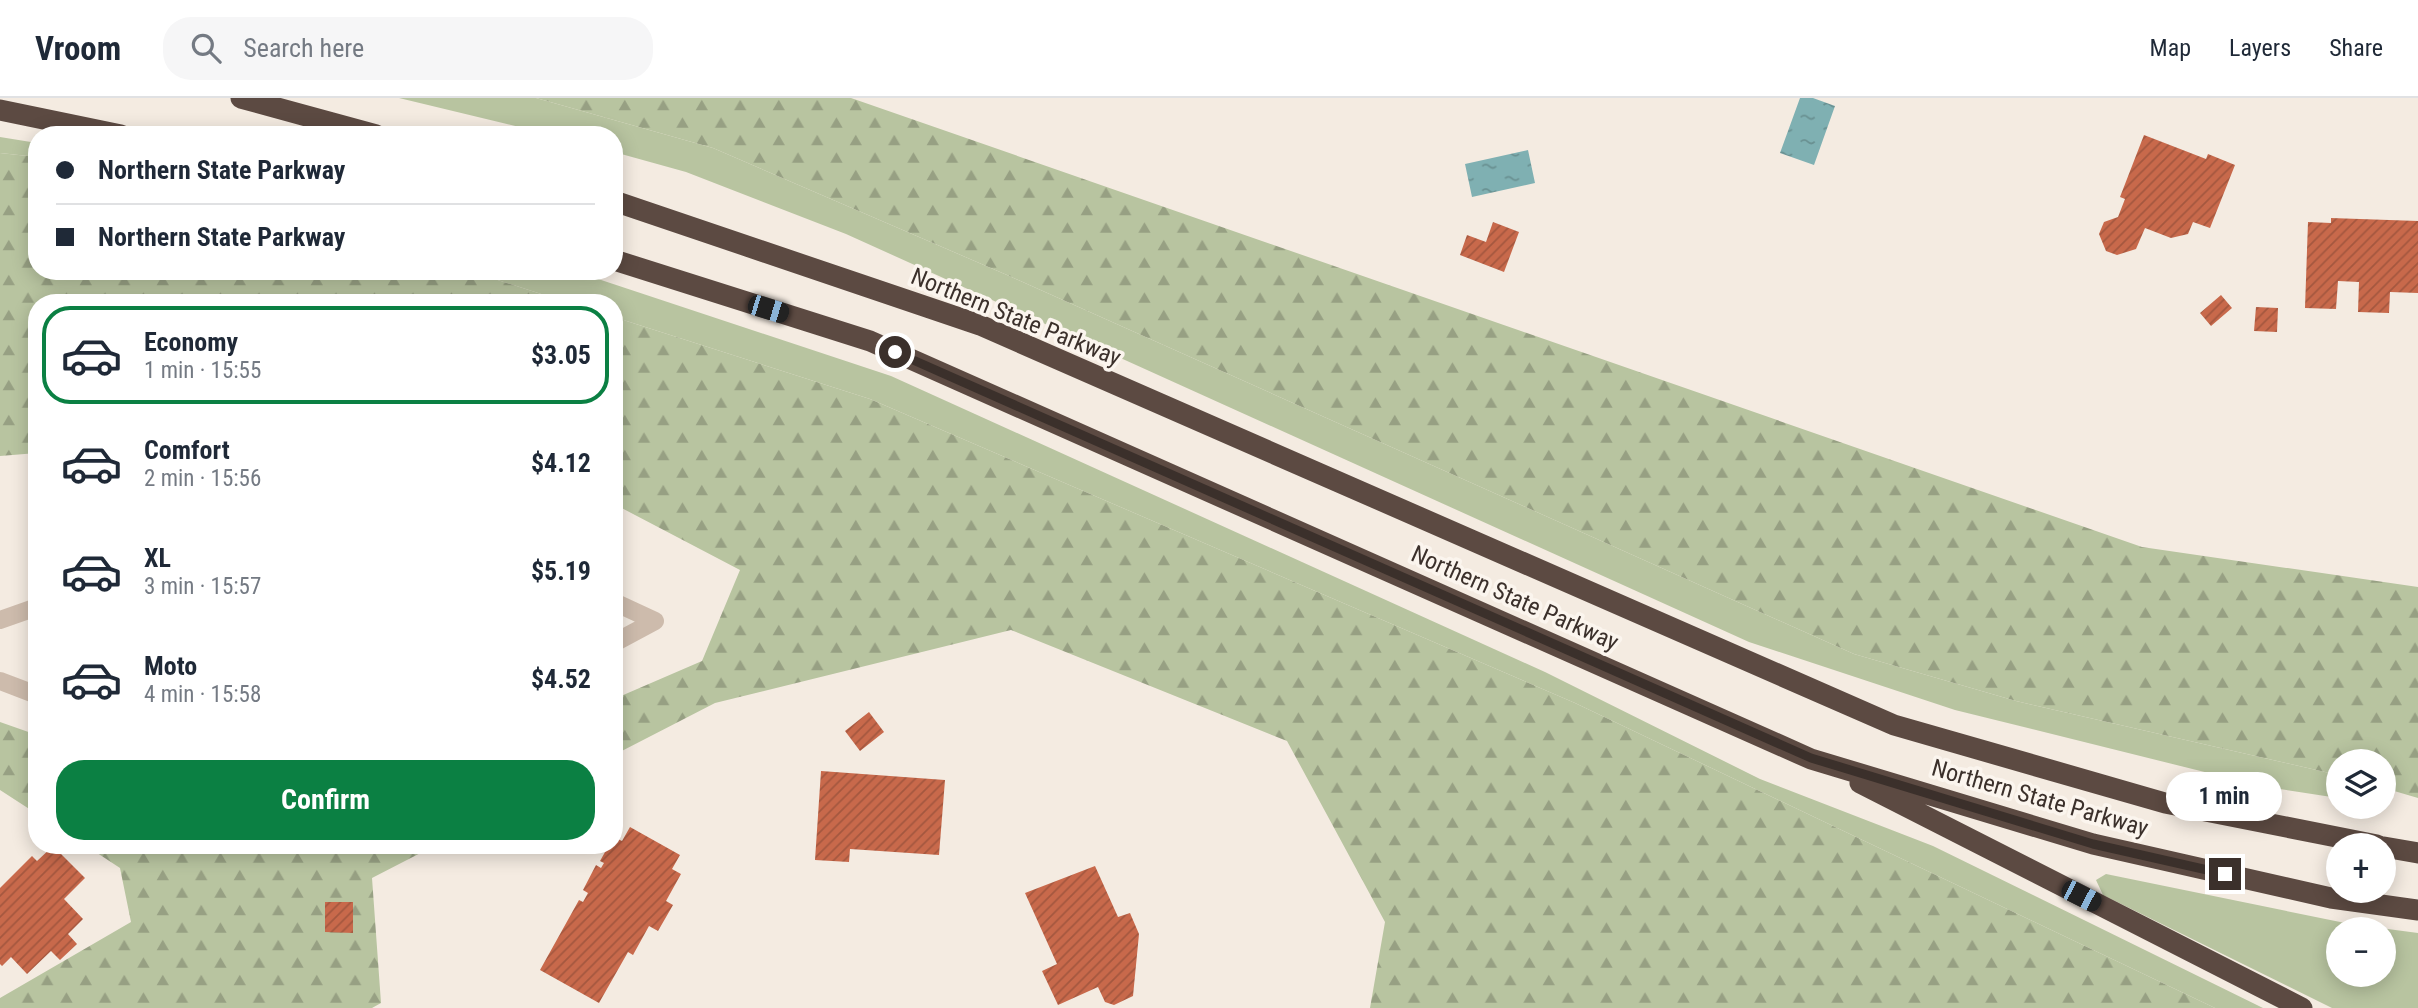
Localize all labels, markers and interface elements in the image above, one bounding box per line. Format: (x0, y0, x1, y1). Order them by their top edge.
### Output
search box (163, 17, 653, 80)
text: Vroom (35, 29, 121, 68)
icon: search (187, 29, 225, 67)
text: Search here (243, 33, 364, 63)
text: Map (2150, 34, 2191, 62)
text: Layers (2229, 34, 2291, 62)
text: Share (2329, 34, 2383, 62)
text: Northern State Parkway (98, 155, 345, 185)
text: Northern State Parkway (98, 222, 345, 252)
street label: Northern State Parkway (907, 262, 1125, 372)
car (745, 293, 792, 325)
icon: car (60, 324, 123, 387)
text: Economy (144, 327, 238, 357)
route start (879, 336, 911, 368)
text: $3.05 (531, 340, 591, 370)
text: 1 min · 15:55 (144, 357, 261, 384)
icon: car (60, 432, 123, 495)
text: Comfort (144, 435, 230, 465)
text: $4.12 (531, 448, 591, 478)
text: 2 min · 15:56 (144, 465, 261, 492)
icon: car (60, 540, 123, 603)
street label: Northern State Parkway (1407, 540, 1623, 656)
text: XL (144, 543, 171, 573)
text: $5.19 (531, 556, 591, 586)
text: 3 min · 15:57 (144, 573, 261, 600)
icon: car (60, 648, 123, 711)
text: Moto (144, 651, 197, 681)
text: $4.52 (531, 664, 591, 694)
text: 4 min · 15:58 (144, 681, 261, 708)
map controls (2326, 749, 2396, 987)
button: layers (2326, 749, 2396, 819)
street label: Northern State Parkway (1929, 754, 2151, 842)
button: Confirm (56, 760, 595, 840)
callout: 1 min (2167, 772, 2283, 822)
text: 1 min (2198, 783, 2250, 810)
button: + (2326, 833, 2396, 903)
route end (2209, 858, 2241, 890)
car (2058, 877, 2105, 915)
button: − (2326, 917, 2396, 987)

